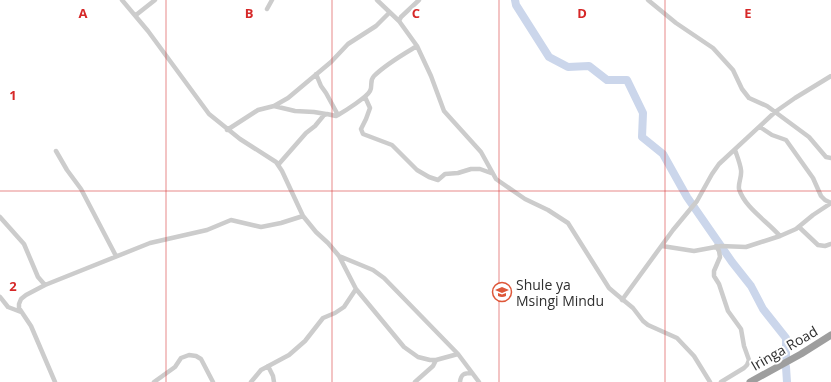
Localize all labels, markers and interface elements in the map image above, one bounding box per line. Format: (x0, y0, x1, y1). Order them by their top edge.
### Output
text: A (79, 4, 88, 22)
text: B (245, 4, 254, 22)
text: C (412, 4, 420, 22)
text: D (577, 4, 587, 22)
text: E (744, 4, 752, 22)
text: 1 (9, 86, 17, 104)
place label: Shule ya Msingi Mindu (516, 275, 604, 310)
text: 2 (9, 277, 17, 295)
school or university icon: Shule ya Msingi Mindu (491, 281, 513, 303)
street label: Iringa Road (747, 321, 821, 375)

